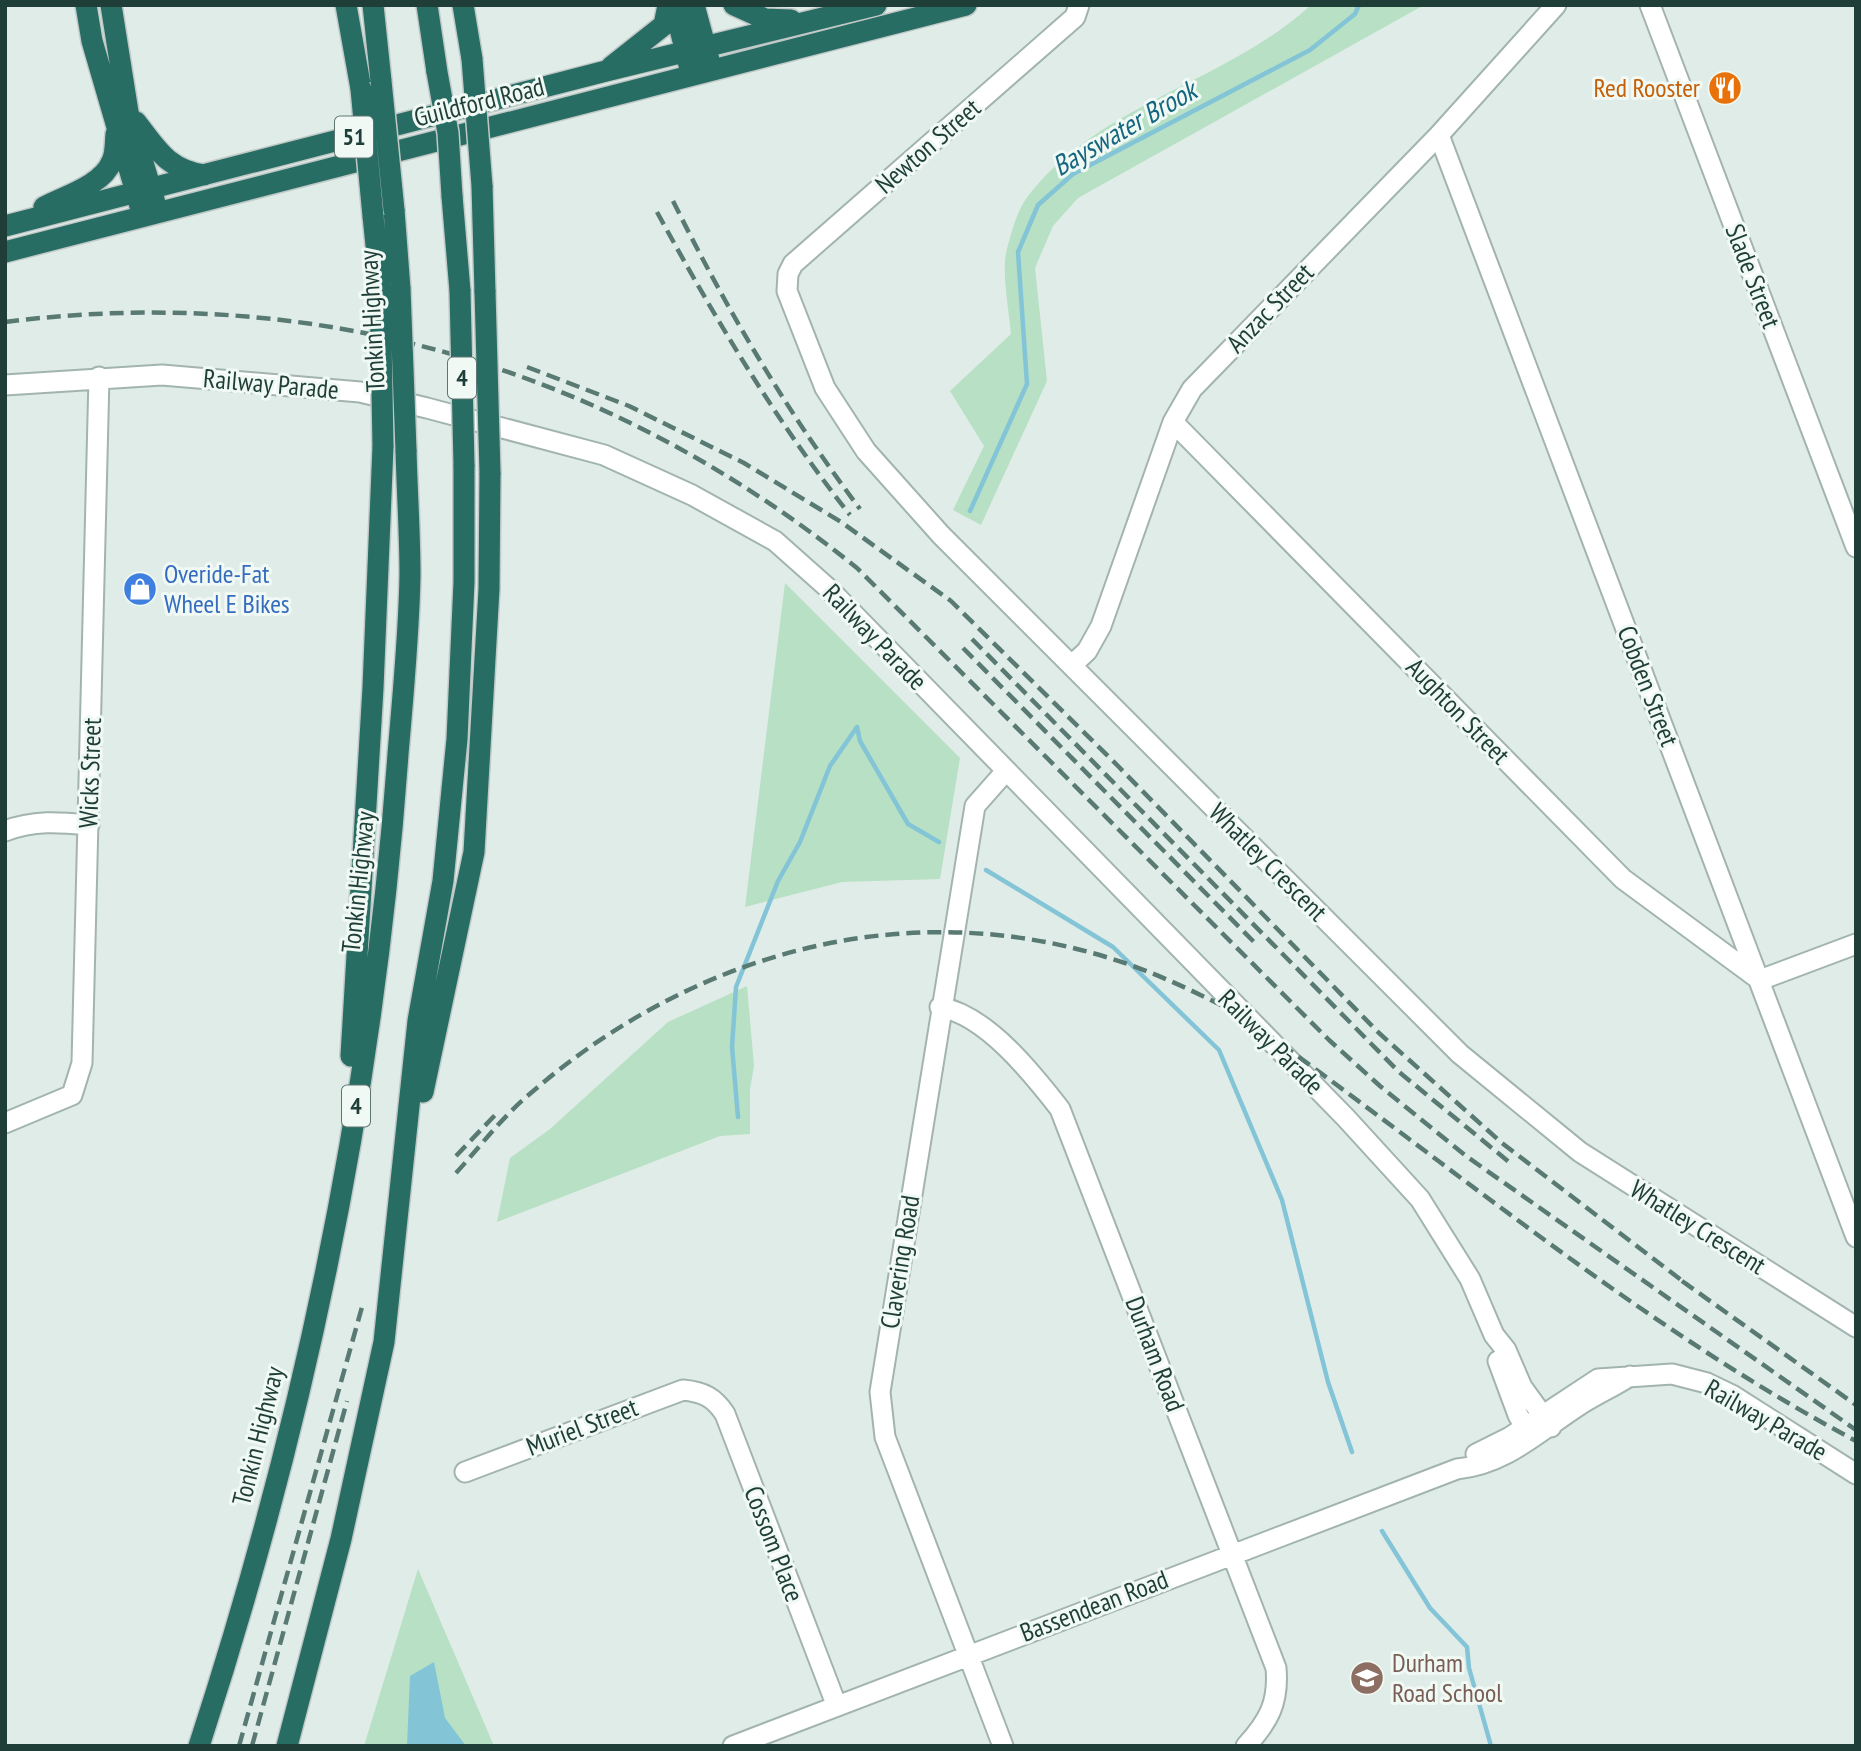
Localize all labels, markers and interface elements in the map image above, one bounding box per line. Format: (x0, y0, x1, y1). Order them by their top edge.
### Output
street label: Guildford Road (410, 69, 547, 134)
restaurant icon: Red Rooster (1706, 69, 1744, 107)
water label: Bayswater Brook (1045, 70, 1205, 184)
place label: Red Rooster (1594, 71, 1700, 104)
street label: Newton Street (868, 91, 987, 200)
road number: 51 (335, 117, 373, 158)
street label: Slade Street (1719, 219, 1788, 333)
street label: Tonkin Highway (351, 249, 392, 393)
street label: Anzac Street (1219, 256, 1320, 359)
road number: 4 (448, 358, 476, 398)
street label: Railway Parade (202, 361, 340, 406)
place label: Overide-Fat Wheel E Bikes (164, 557, 290, 620)
shop icon: Overide-Fat Wheel E Bikes (121, 570, 159, 608)
street label: Railway Parade (816, 576, 934, 697)
street label: Cobden Street (1610, 621, 1687, 751)
street label: Aughton Street (1400, 651, 1517, 771)
street label: Wicks Street (71, 717, 108, 829)
street label: Whatley Crescent (1202, 796, 1334, 928)
street label: Tonkin Highway (334, 809, 381, 954)
street label: Railway Parade (1212, 982, 1331, 1101)
road number: 4 (342, 1086, 370, 1126)
street label: Whatley Crescent (1624, 1172, 1772, 1281)
street label: Clavering Road (873, 1193, 926, 1331)
street label: Durham Road (1118, 1292, 1192, 1416)
street label: Tonkin Highway (224, 1363, 291, 1509)
street label: Railway Parade (1699, 1371, 1833, 1468)
street label: Muriel Street (521, 1390, 642, 1463)
street label: Cossom Place (737, 1481, 812, 1606)
street label: Bassendean Road (1015, 1562, 1173, 1649)
place label: Durham Road School (1392, 1646, 1502, 1709)
school or university icon: Durham Road School (1348, 1659, 1386, 1697)

